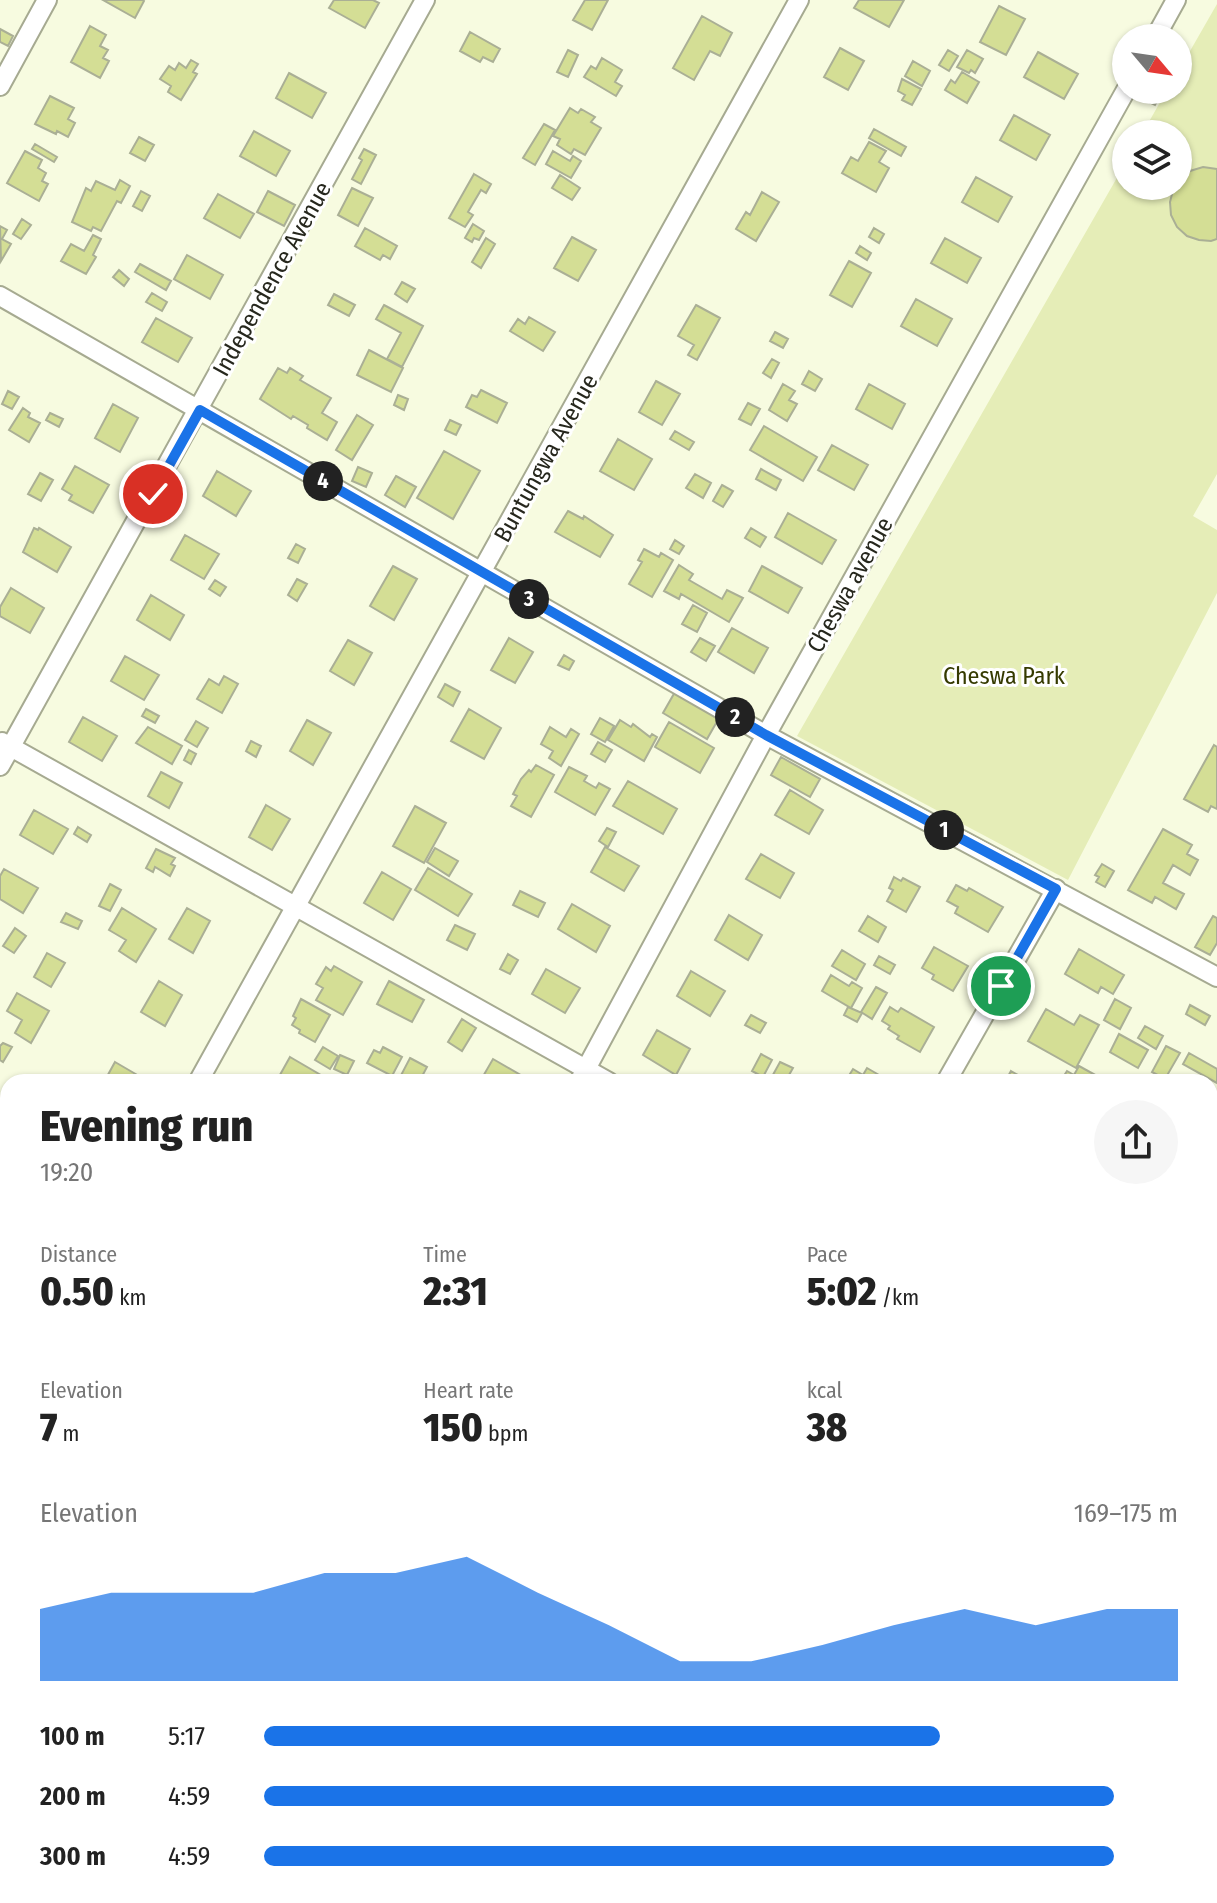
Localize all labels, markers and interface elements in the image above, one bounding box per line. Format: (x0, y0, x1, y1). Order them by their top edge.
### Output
north arrow (1112, 24, 1192, 104)
map controls (1112, 24, 1192, 200)
button: layers (1112, 120, 1192, 200)
street label: Independence Avenue (207, 177, 337, 381)
street label: Buntungwa Avenue (488, 369, 604, 547)
pin (119, 460, 187, 528)
pin: 4 (303, 461, 343, 501)
text: 4 (317, 467, 329, 494)
icon: check (131, 472, 175, 516)
street label: Cheswa avenue (801, 513, 899, 657)
pin: 3 (509, 579, 549, 619)
text: 3 (524, 585, 534, 612)
park label: Cheswa Park (943, 662, 1066, 690)
pin: 2 (715, 697, 755, 737)
text: 2 (730, 703, 740, 730)
pin: 1 (924, 810, 964, 850)
text: 1 (939, 816, 949, 843)
pin (967, 952, 1035, 1020)
icon: arrive (979, 964, 1023, 1008)
text: Evening run (40, 1100, 253, 1153)
button: share (1094, 1100, 1178, 1184)
text: 19:20 (40, 1157, 93, 1188)
text: Distance (40, 1241, 117, 1268)
text: Time (423, 1241, 467, 1268)
text: Pace (807, 1241, 848, 1268)
text: 0.50 (40, 1268, 114, 1316)
text: 2:31 (423, 1268, 488, 1316)
text: 5:02 (807, 1268, 877, 1316)
text: km (114, 1284, 146, 1311)
text: /km (877, 1284, 919, 1311)
text: Elevation (40, 1377, 123, 1404)
text: Heart rate (423, 1377, 514, 1404)
text: kcal (807, 1377, 842, 1404)
text: 7 (40, 1404, 57, 1452)
text: 150 (423, 1404, 483, 1452)
text: 38 (807, 1404, 847, 1452)
text: m (57, 1420, 79, 1447)
text: bpm (483, 1420, 528, 1447)
text: Elevation (40, 1498, 138, 1529)
text: 169–175 m (1074, 1498, 1178, 1529)
text: 100 m (40, 1721, 105, 1752)
text: 5:17 (168, 1721, 205, 1752)
text: 200 m (40, 1781, 106, 1812)
text: 4:59 (168, 1781, 210, 1812)
text: 300 m (40, 1841, 106, 1872)
text: 4:59 (168, 1841, 210, 1872)

